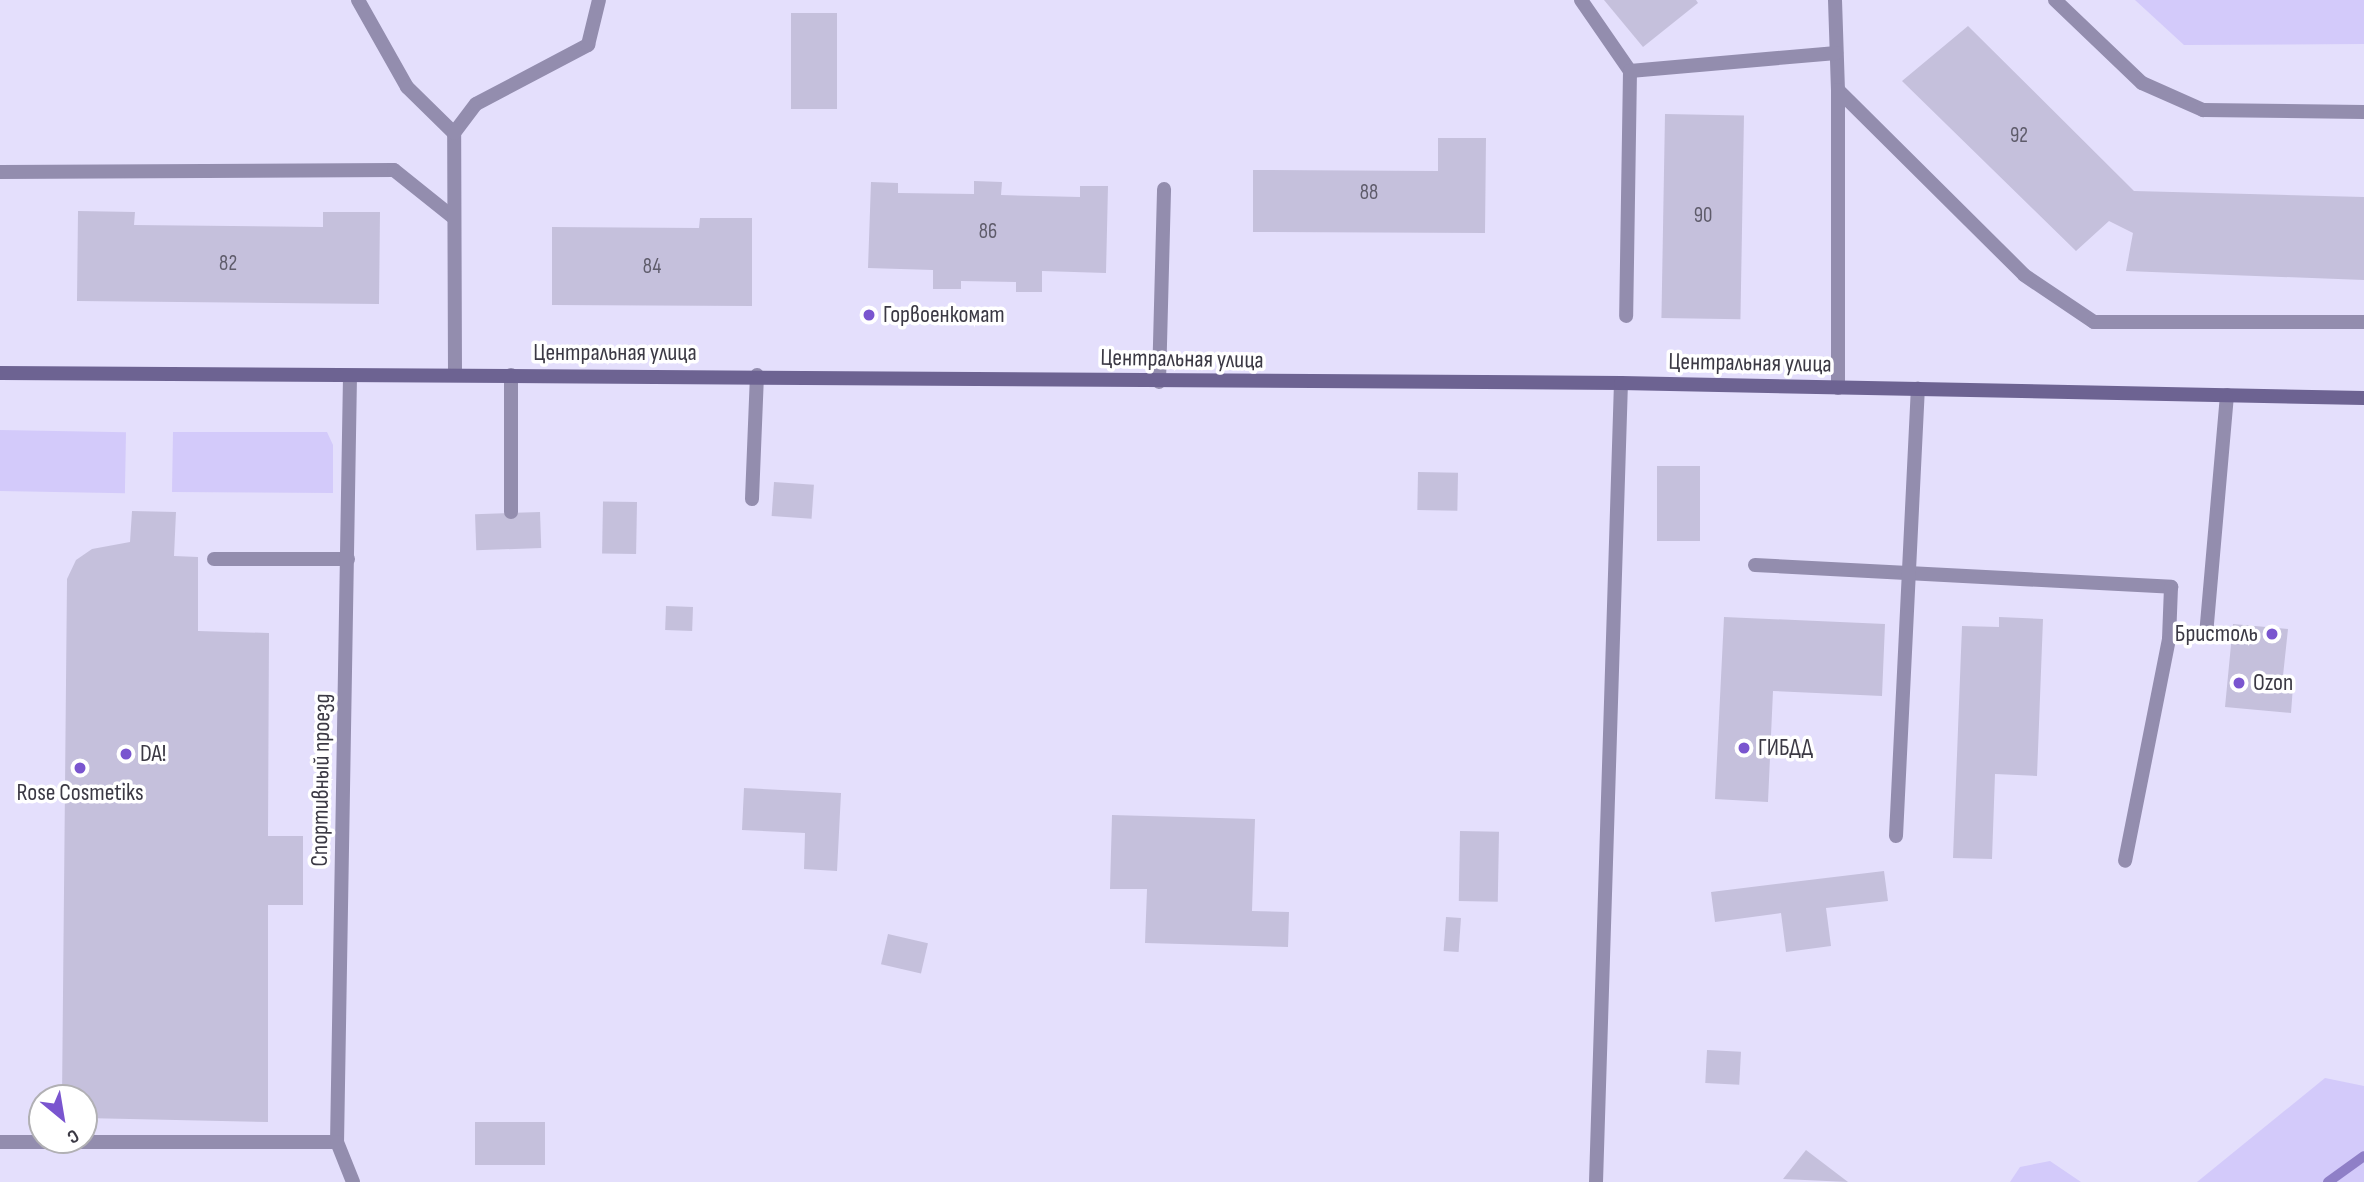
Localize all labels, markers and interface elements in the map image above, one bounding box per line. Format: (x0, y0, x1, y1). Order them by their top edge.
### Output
house number: 92 (2010, 123, 2028, 149)
house number: 88 (1360, 180, 1378, 206)
house number: 90 (1694, 203, 1712, 229)
house number: 86 (979, 219, 997, 245)
house number: 82 (219, 251, 237, 277)
house number: 84 (643, 254, 661, 280)
place label: Горвоенкомат (883, 301, 1005, 329)
marker: Горвоенкомат (861, 307, 877, 323)
street label: Центральная улица (533, 339, 697, 367)
street label: Центральная улица (1100, 343, 1264, 375)
street label: Центральная улица (1668, 347, 1832, 379)
place label: Бристоль (2175, 620, 2258, 648)
marker: Бристоль (2264, 626, 2280, 642)
place label: Ozon (2253, 669, 2293, 697)
marker: Ozon (2231, 675, 2247, 691)
street label: Спортивный проезд (305, 693, 337, 867)
place label: ГИБДД (1758, 734, 1813, 762)
place label: DA! (140, 740, 166, 768)
marker: ГИБДД (1736, 740, 1752, 756)
marker: DA! (118, 746, 134, 762)
marker: Rose Cosmetiks (72, 760, 88, 776)
place label: Rose Cosmetiks (16, 779, 144, 807)
north arrow (28, 1084, 98, 1154)
text: С (63, 1123, 83, 1148)

